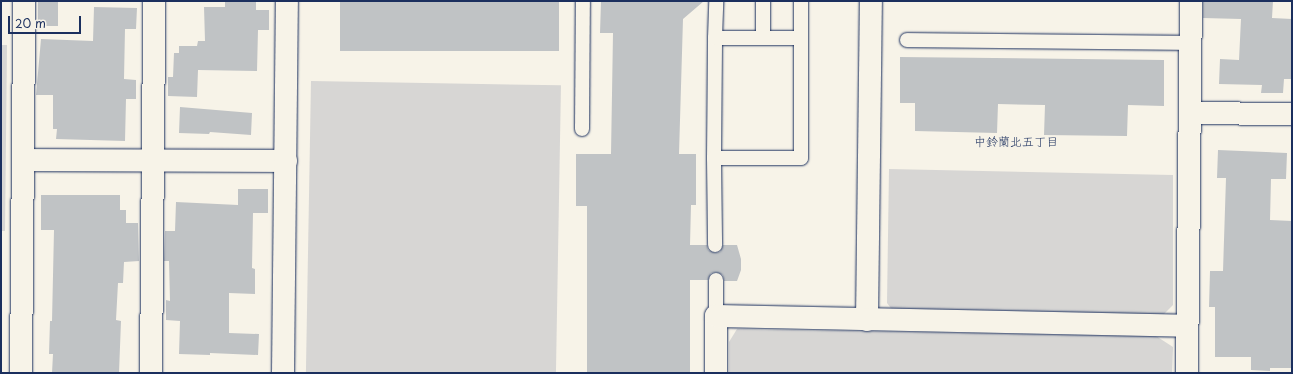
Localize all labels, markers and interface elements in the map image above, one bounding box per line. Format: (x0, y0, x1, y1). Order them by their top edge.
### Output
scale bar (10, 8, 83, 34)
text: 20 m (15, 14, 46, 32)
district label: 中鈴蘭北五丁目 (974, 135, 1058, 149)

